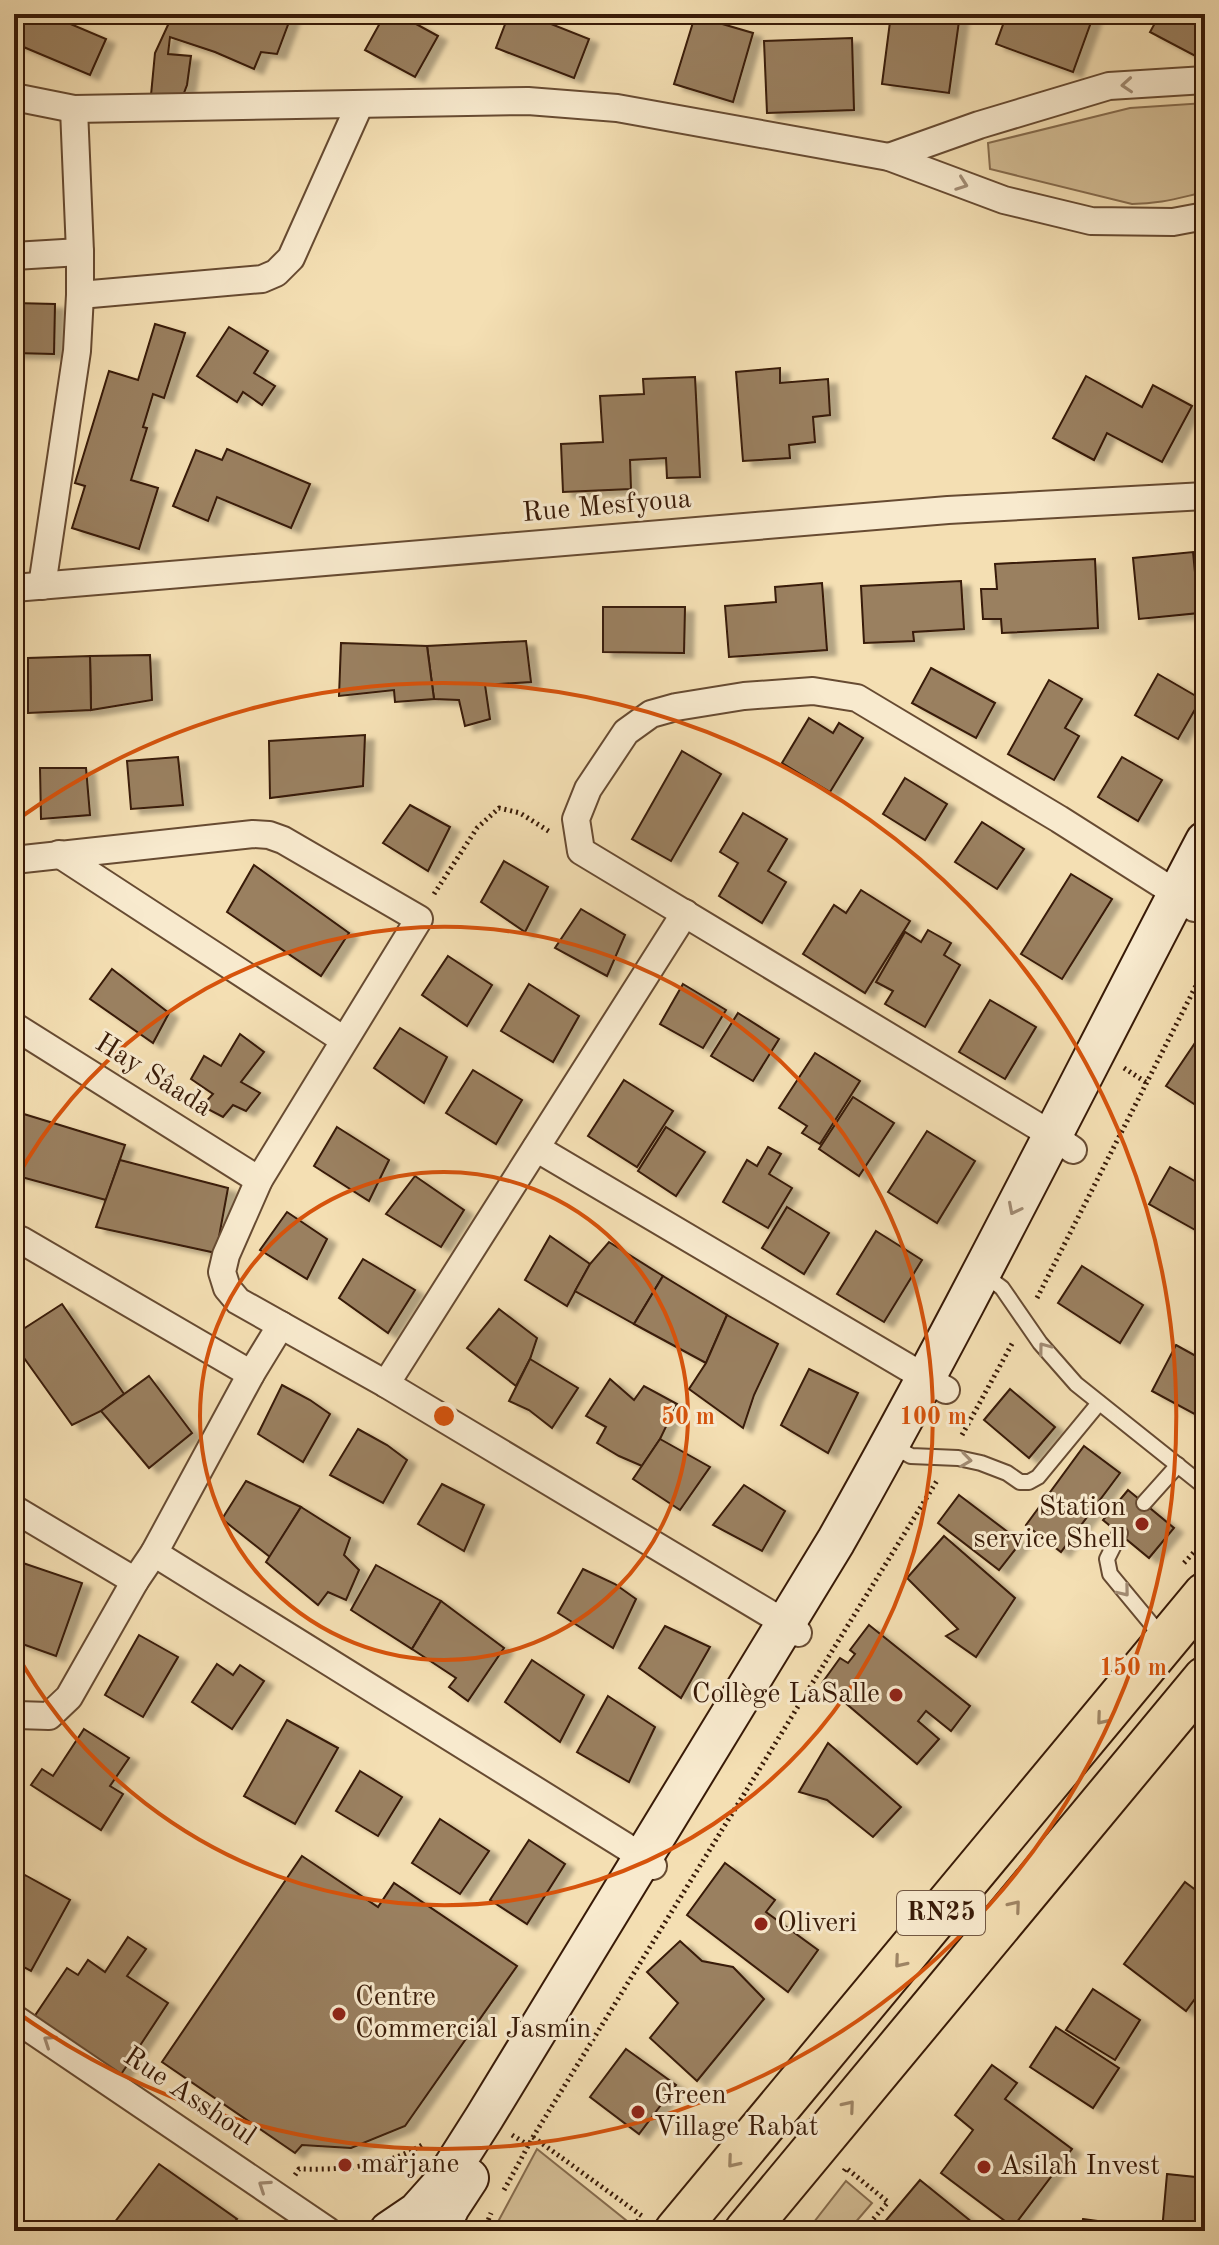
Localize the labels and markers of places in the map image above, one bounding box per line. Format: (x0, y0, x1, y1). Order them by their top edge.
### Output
centre of rings (430, 1402, 458, 1430)
place label: Station service Shell (974, 1494, 1126, 1554)
marker: Station service Shell (1133, 1515, 1151, 1533)
place label: Collège LaSalle (692, 1681, 880, 1709)
marker: Collège LaSalle (887, 1686, 905, 1704)
place label: Oliveri (777, 1910, 857, 1938)
marker: Oliveri (752, 1915, 770, 1933)
place label: Centre Commercial Jasmin (355, 1984, 592, 2044)
marker: Centre Commercial Jasmin (330, 2005, 348, 2023)
place label: Green Village Rabat (654, 2082, 819, 2142)
marker: Green Village Rabat (629, 2103, 647, 2121)
place label: marjane (361, 2151, 459, 2179)
place label: Asilah Invest (1000, 2153, 1160, 2181)
marker: marjane (336, 2156, 354, 2174)
marker: Asilah Invest (975, 2158, 993, 2176)

